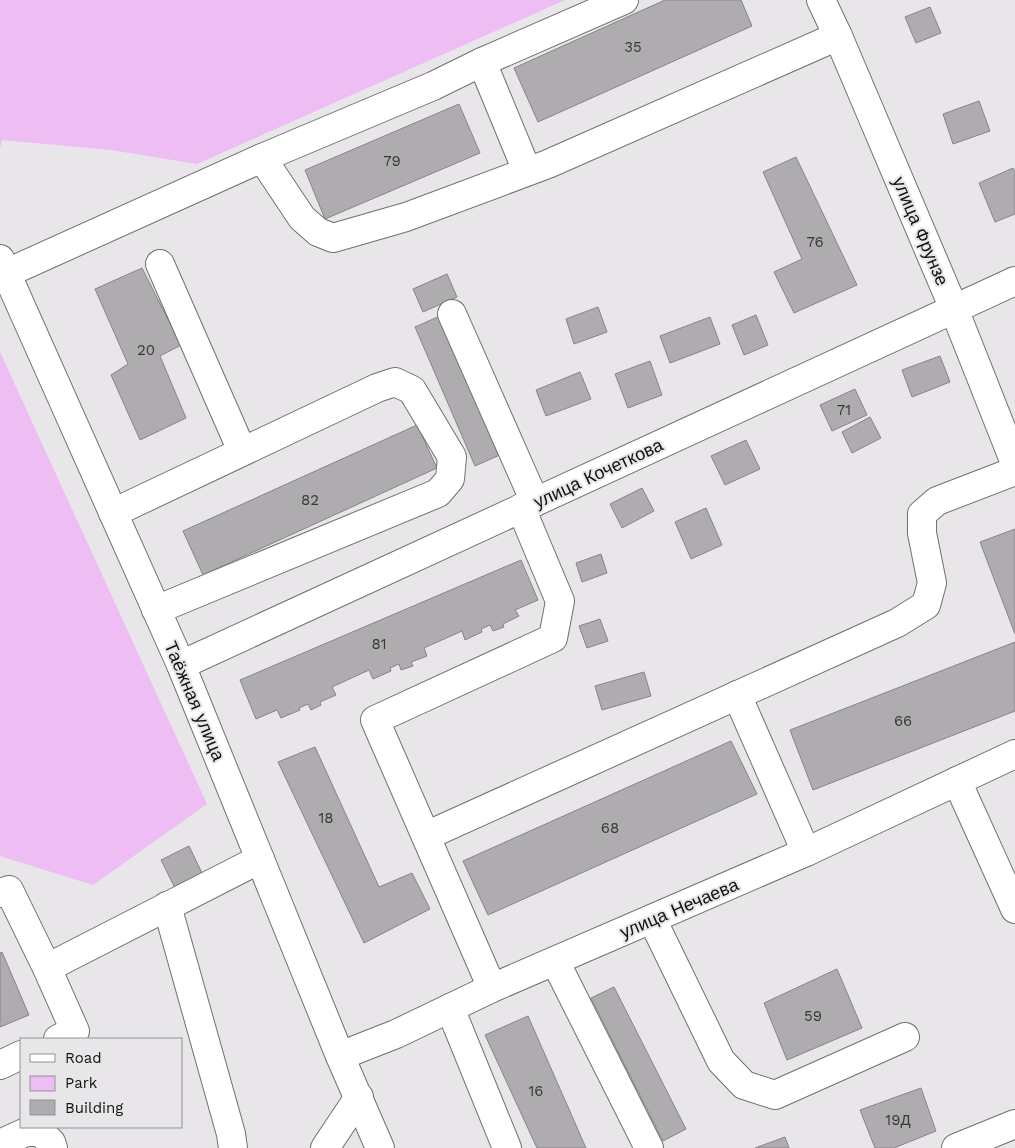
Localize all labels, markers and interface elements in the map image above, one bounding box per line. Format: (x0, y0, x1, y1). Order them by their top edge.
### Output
house number: 35 (624, 38, 642, 56)
house number: 79 (383, 152, 401, 170)
street label: улица Фрунзе (889, 173, 953, 289)
house number: 76 (806, 233, 824, 251)
house number: 20 (137, 341, 155, 359)
house number: 71 (837, 401, 851, 419)
street label: улица Кочеткова (530, 433, 667, 512)
house number: 82 (301, 491, 319, 509)
house number: 81 (371, 635, 387, 653)
street label: Таёжная улица (160, 638, 230, 765)
house number: 66 (894, 712, 912, 730)
house number: 18 (318, 809, 334, 827)
house number: 68 (601, 819, 619, 837)
street label: улица Нечаева (617, 873, 742, 942)
house number: 59 (804, 1007, 822, 1025)
legend (20, 1038, 182, 1128)
text: Road (65, 1049, 102, 1067)
text: Park (65, 1074, 98, 1092)
house number: 16 (529, 1082, 543, 1100)
text: Building (65, 1099, 123, 1117)
house number: 19Д (885, 1111, 911, 1129)

